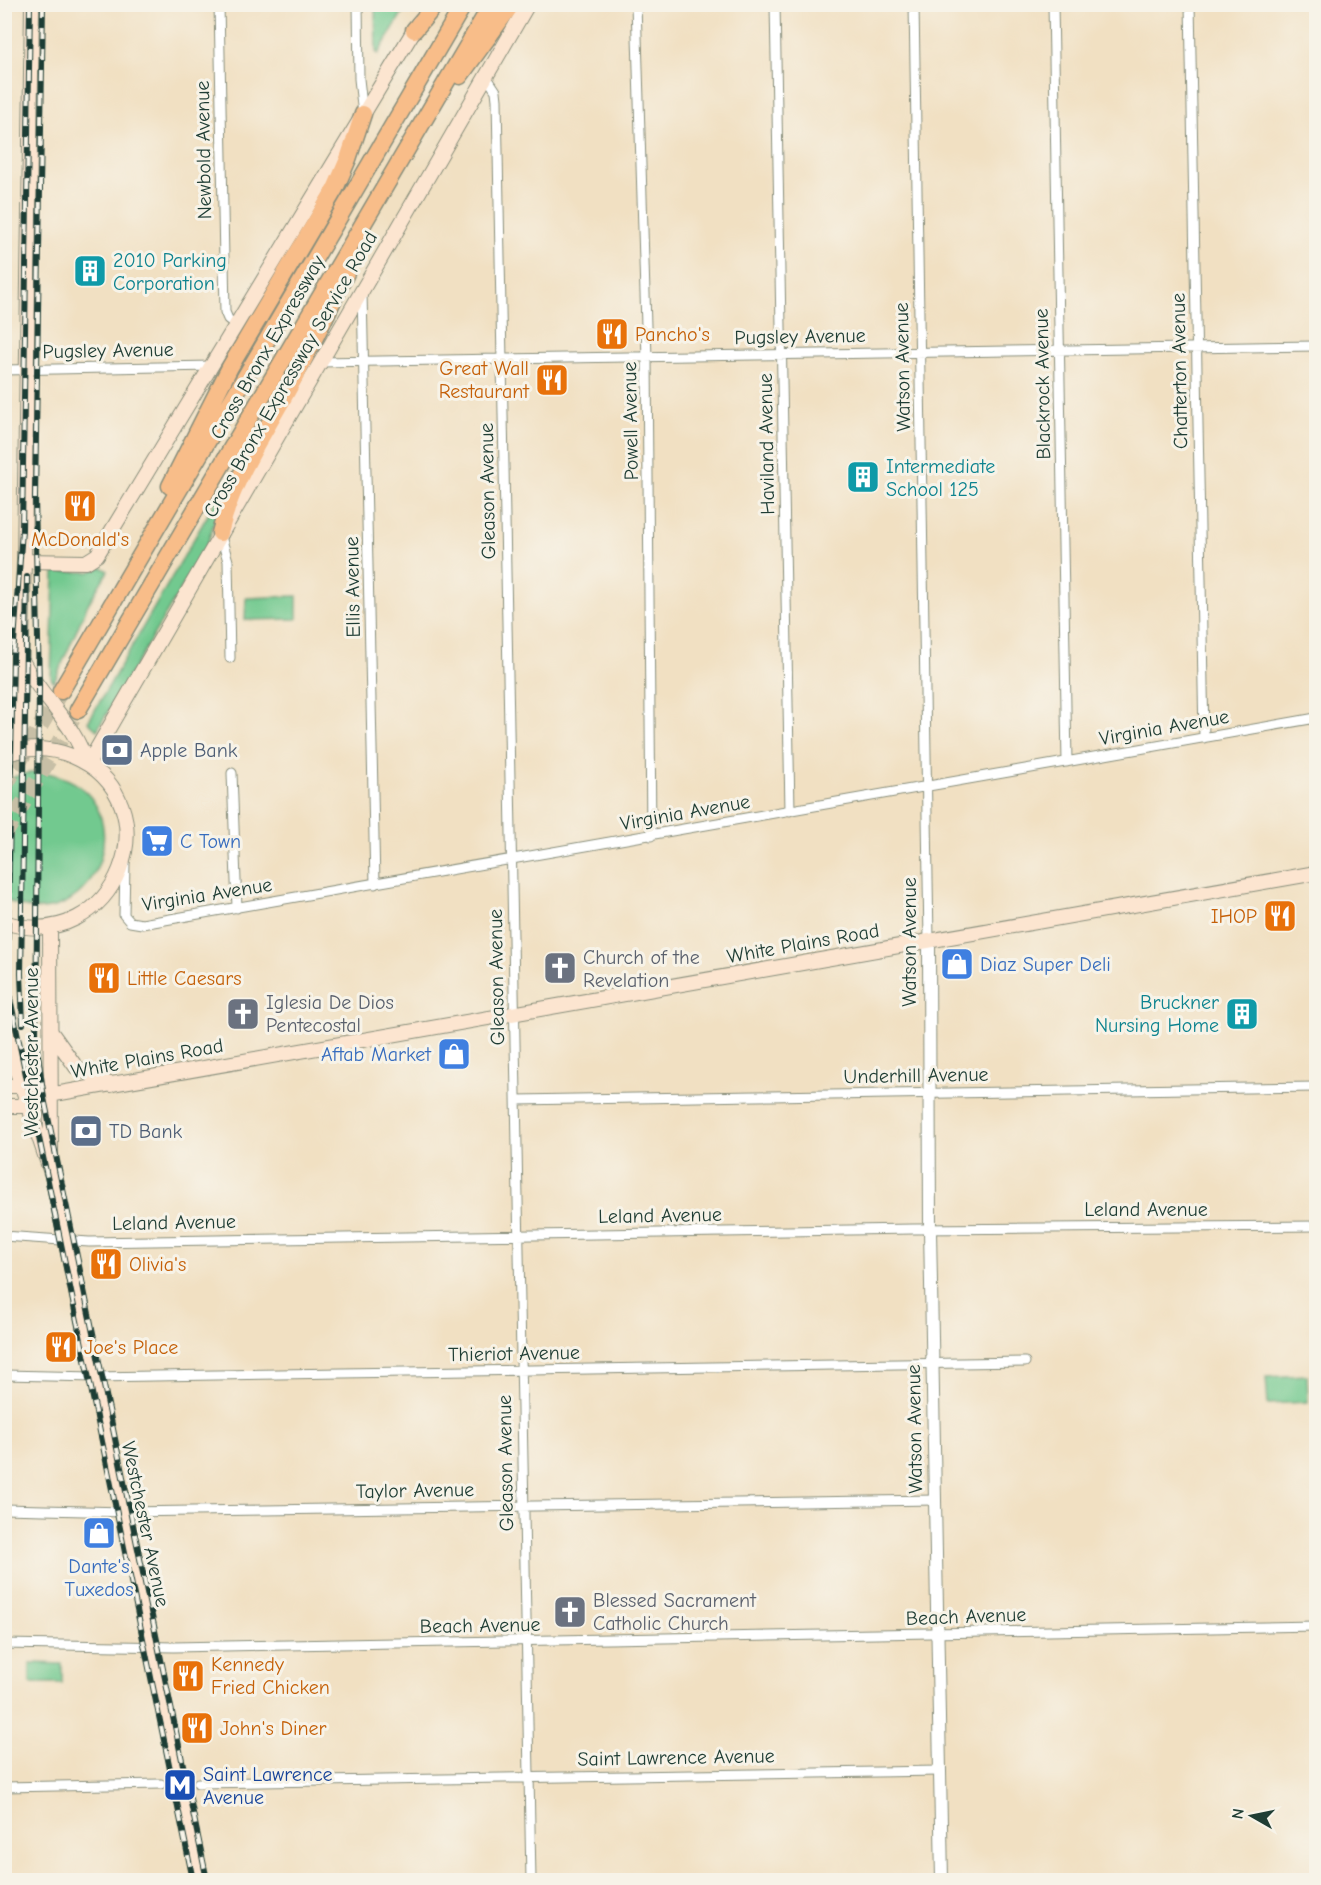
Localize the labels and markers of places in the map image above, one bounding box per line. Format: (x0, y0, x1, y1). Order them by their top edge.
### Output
place label: 2010 Parking Corporation (113, 249, 227, 295)
building icon: 2010 Parking Corporation (72, 253, 108, 289)
restaurant icon: Pancho's (594, 316, 630, 352)
place label: Pancho's (635, 323, 710, 346)
place label: Great Wall Restaurant (439, 357, 530, 403)
restaurant icon: Great Wall Restaurant (534, 362, 570, 398)
place label: Intermediate School 125 (886, 455, 995, 501)
building icon: Intermediate School 125 (845, 459, 881, 495)
restaurant icon: McDonald's (62, 488, 98, 524)
place label: McDonald's (31, 528, 129, 551)
bank icon: Apple Bank (99, 732, 135, 768)
place label: Apple Bank (140, 739, 238, 762)
supermarket icon: C Town (139, 823, 175, 859)
place label: C Town (180, 830, 241, 853)
restaurant icon: IHOP (1262, 898, 1298, 934)
place label: IHOP (1211, 905, 1257, 928)
place label: Church of the Revelation (583, 946, 700, 992)
shop icon: Diaz Super Deli (939, 946, 975, 982)
church icon: Church of the Revelation (542, 950, 578, 986)
place label: Diaz Super Deli (980, 953, 1111, 976)
restaurant icon: Little Caesars (86, 960, 122, 996)
place label: Little Caesars (127, 967, 242, 990)
place label: Iglesia De Dios Pentecostal (266, 991, 394, 1037)
place label: Bruckner Nursing Home (1095, 991, 1219, 1037)
church icon: Iglesia De Dios Pentecostal (225, 996, 261, 1032)
building icon: Bruckner Nursing Home (1224, 996, 1260, 1032)
shop icon: Aftab Market (436, 1036, 472, 1072)
place label: Aftab Market (321, 1043, 432, 1066)
bank icon: TD Bank (68, 1113, 104, 1149)
place label: TD Bank (109, 1120, 182, 1143)
restaurant icon: Olivia's (88, 1246, 124, 1282)
place label: Olivia's (129, 1253, 186, 1276)
restaurant icon: Joe's Place (43, 1329, 79, 1365)
place label: Joe's Place (84, 1336, 178, 1359)
shop icon: Dante's Tuxedos (81, 1515, 117, 1551)
place label: Dante's Tuxedos (64, 1555, 134, 1601)
place label: Blessed Sacrament Catholic Church (593, 1589, 757, 1635)
church icon: Blessed Sacrament Catholic Church (552, 1594, 588, 1630)
place label: Kennedy Fried Chicken (211, 1653, 330, 1699)
restaurant icon: Kennedy Fried Chicken (170, 1658, 206, 1694)
restaurant icon: John's Diner (179, 1710, 215, 1746)
place label: John's Diner (220, 1717, 327, 1740)
place label: Saint Lawrence Avenue (203, 1763, 333, 1809)
metro station icon: Saint Lawrence Avenue (162, 1767, 198, 1803)

